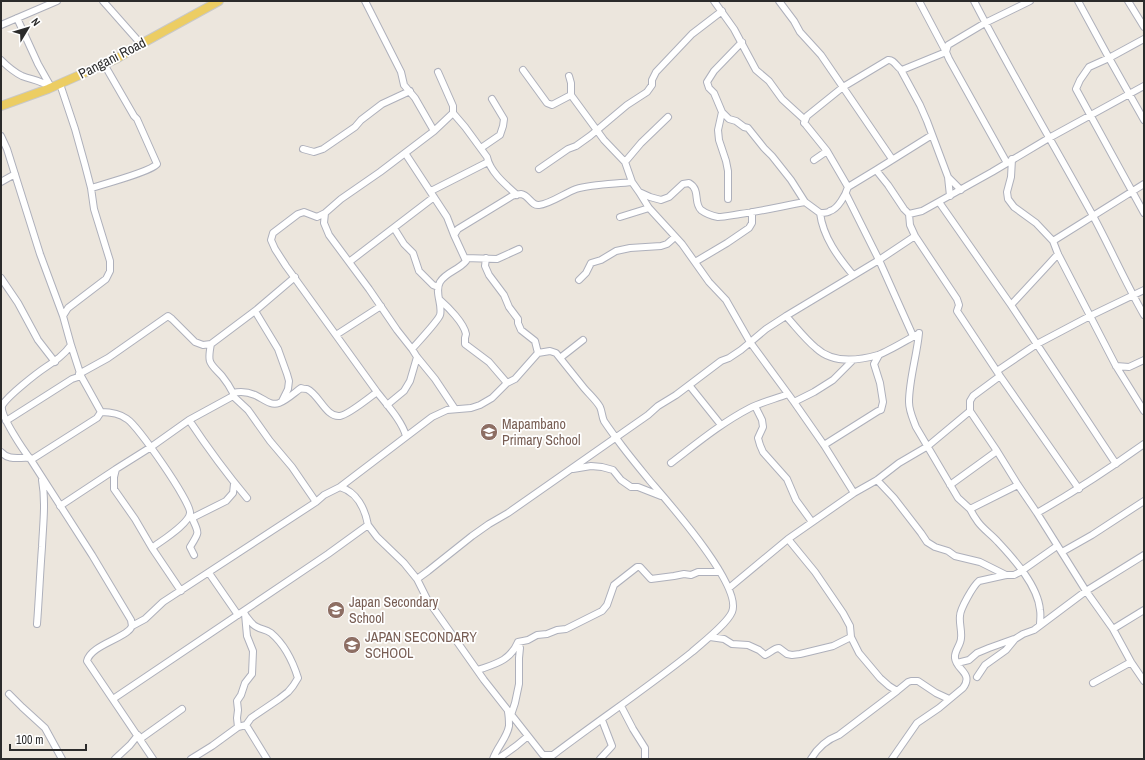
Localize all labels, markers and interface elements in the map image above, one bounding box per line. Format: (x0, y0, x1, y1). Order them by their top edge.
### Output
north arrow (8, 8, 48, 48)
text: N (28, 15, 43, 29)
street label: Pangani Road (75, 33, 149, 83)
place label: Mapambano Primary School (502, 415, 580, 449)
school or university icon: Mapambano Primary School (479, 422, 499, 442)
place label: Japan Secondary School (349, 593, 439, 627)
school or university icon: Japan Secondary School (326, 600, 346, 620)
place label: JAPAN SECONDARY SCHOOL (365, 628, 477, 662)
school or university icon: JAPAN SECONDARY SCHOOL (342, 635, 362, 655)
scale bar (10, 726, 86, 752)
text: 100 m (16, 732, 43, 748)

